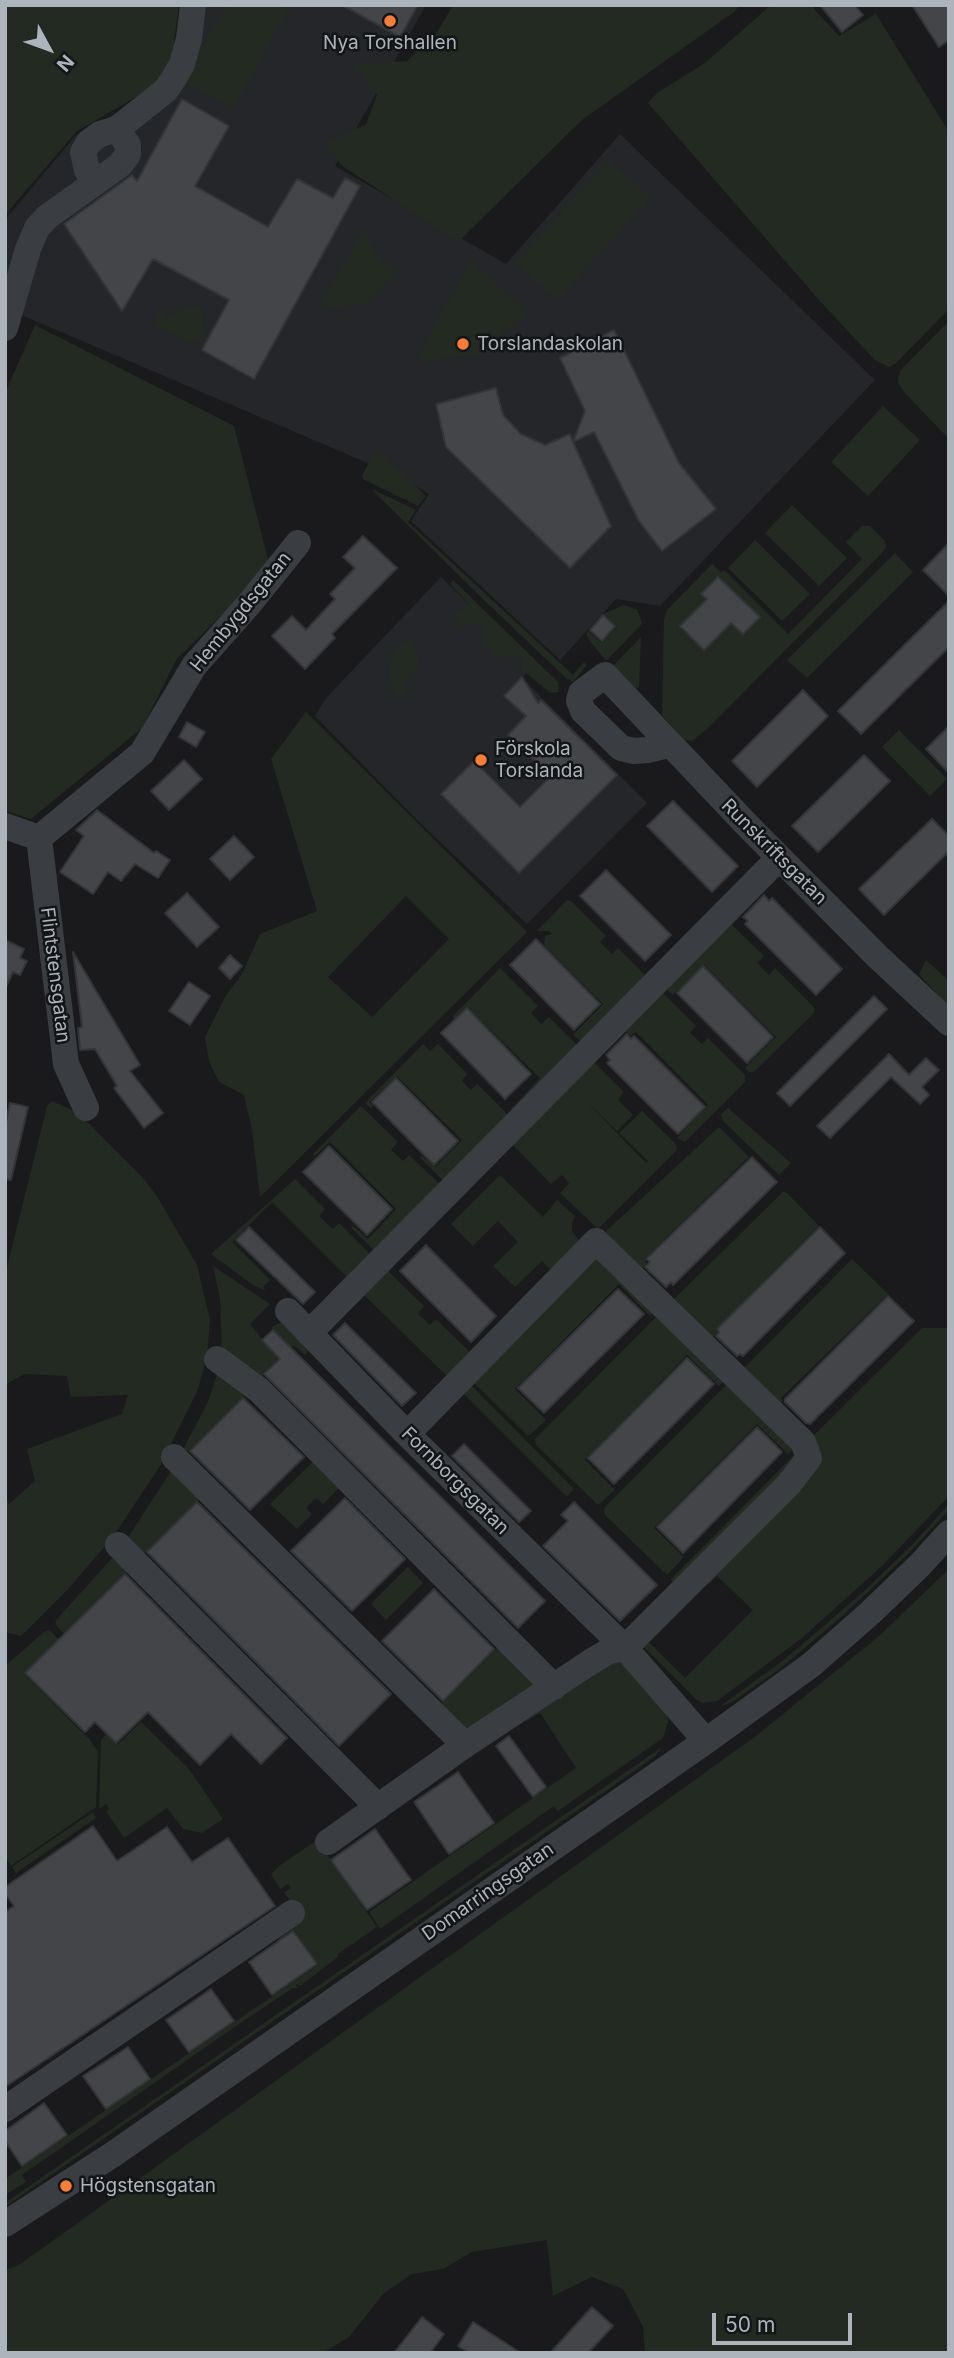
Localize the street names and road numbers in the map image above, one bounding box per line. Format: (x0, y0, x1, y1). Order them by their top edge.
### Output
street label: Hembygdsgatan (186, 548, 296, 676)
street label: Runskriftsgatan (716, 794, 832, 910)
street label: Flintstensgatan (35, 906, 75, 1044)
street label: Fornborgsgatan (397, 1423, 513, 1539)
street label: Domarringsgatan (418, 1838, 558, 1946)

